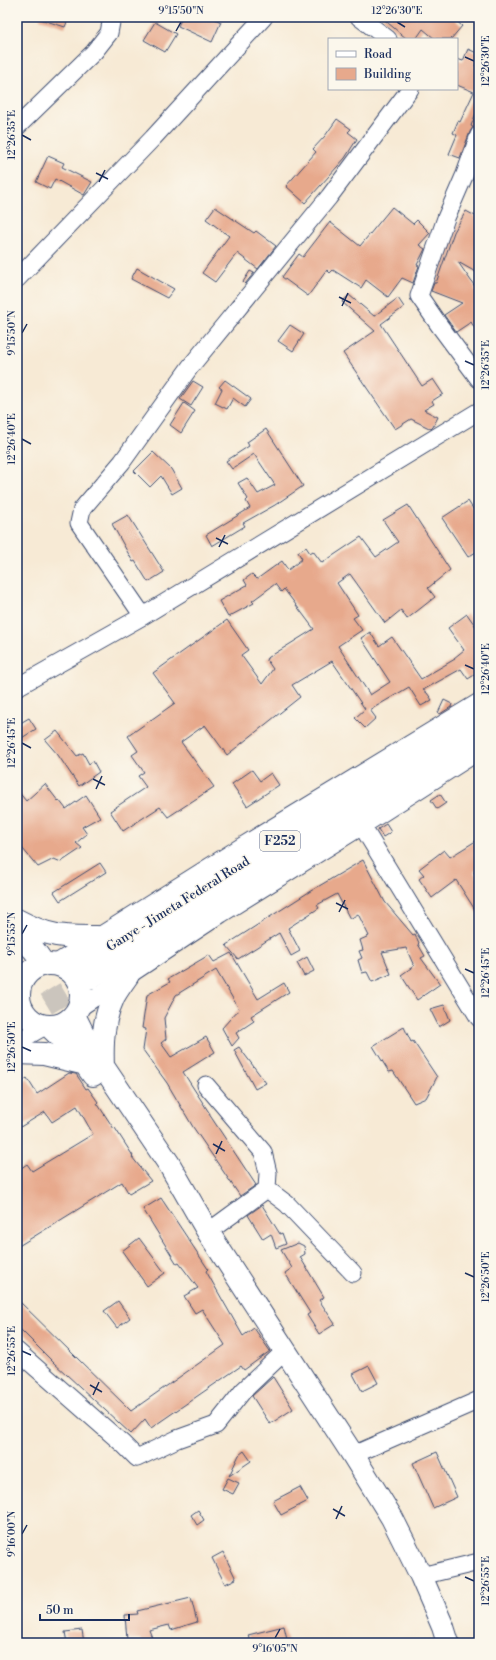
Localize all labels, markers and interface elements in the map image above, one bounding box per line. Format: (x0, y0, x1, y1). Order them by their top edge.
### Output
text: 9°15'50"N (158, 5, 204, 17)
text: 12°26'30"E (372, 5, 423, 17)
text: 12°26'30"E (480, 35, 492, 86)
legend (328, 38, 458, 90)
text: Road (364, 47, 392, 62)
text: Building (363, 67, 412, 82)
text: 12°26'35"E (6, 110, 18, 160)
text: 9°15'50"N (6, 310, 18, 356)
text: 12°26'35"E (480, 340, 492, 390)
text: 12°26'40"E (6, 413, 18, 465)
text: 12°26'40"E (480, 643, 492, 695)
text: 12°26'45"E (6, 718, 18, 768)
road number: F252 (260, 831, 300, 851)
street label: Ganye - Jimeta Federal Road (103, 853, 253, 955)
text: 9°15'55"N (6, 911, 18, 956)
text: 12°26'45"E (480, 948, 492, 998)
text: 12°26'50"E (6, 1021, 18, 1072)
text: 12°26'50"E (480, 1251, 492, 1302)
text: 12°26'55"E (6, 1326, 18, 1376)
text: 9°16'00"N (6, 1510, 18, 1557)
text: 12°26'55"E (480, 1556, 492, 1606)
scale bar (40, 1596, 129, 1622)
text: 50 m (46, 1603, 74, 1618)
text: 9°16'05"N (252, 1643, 298, 1655)

